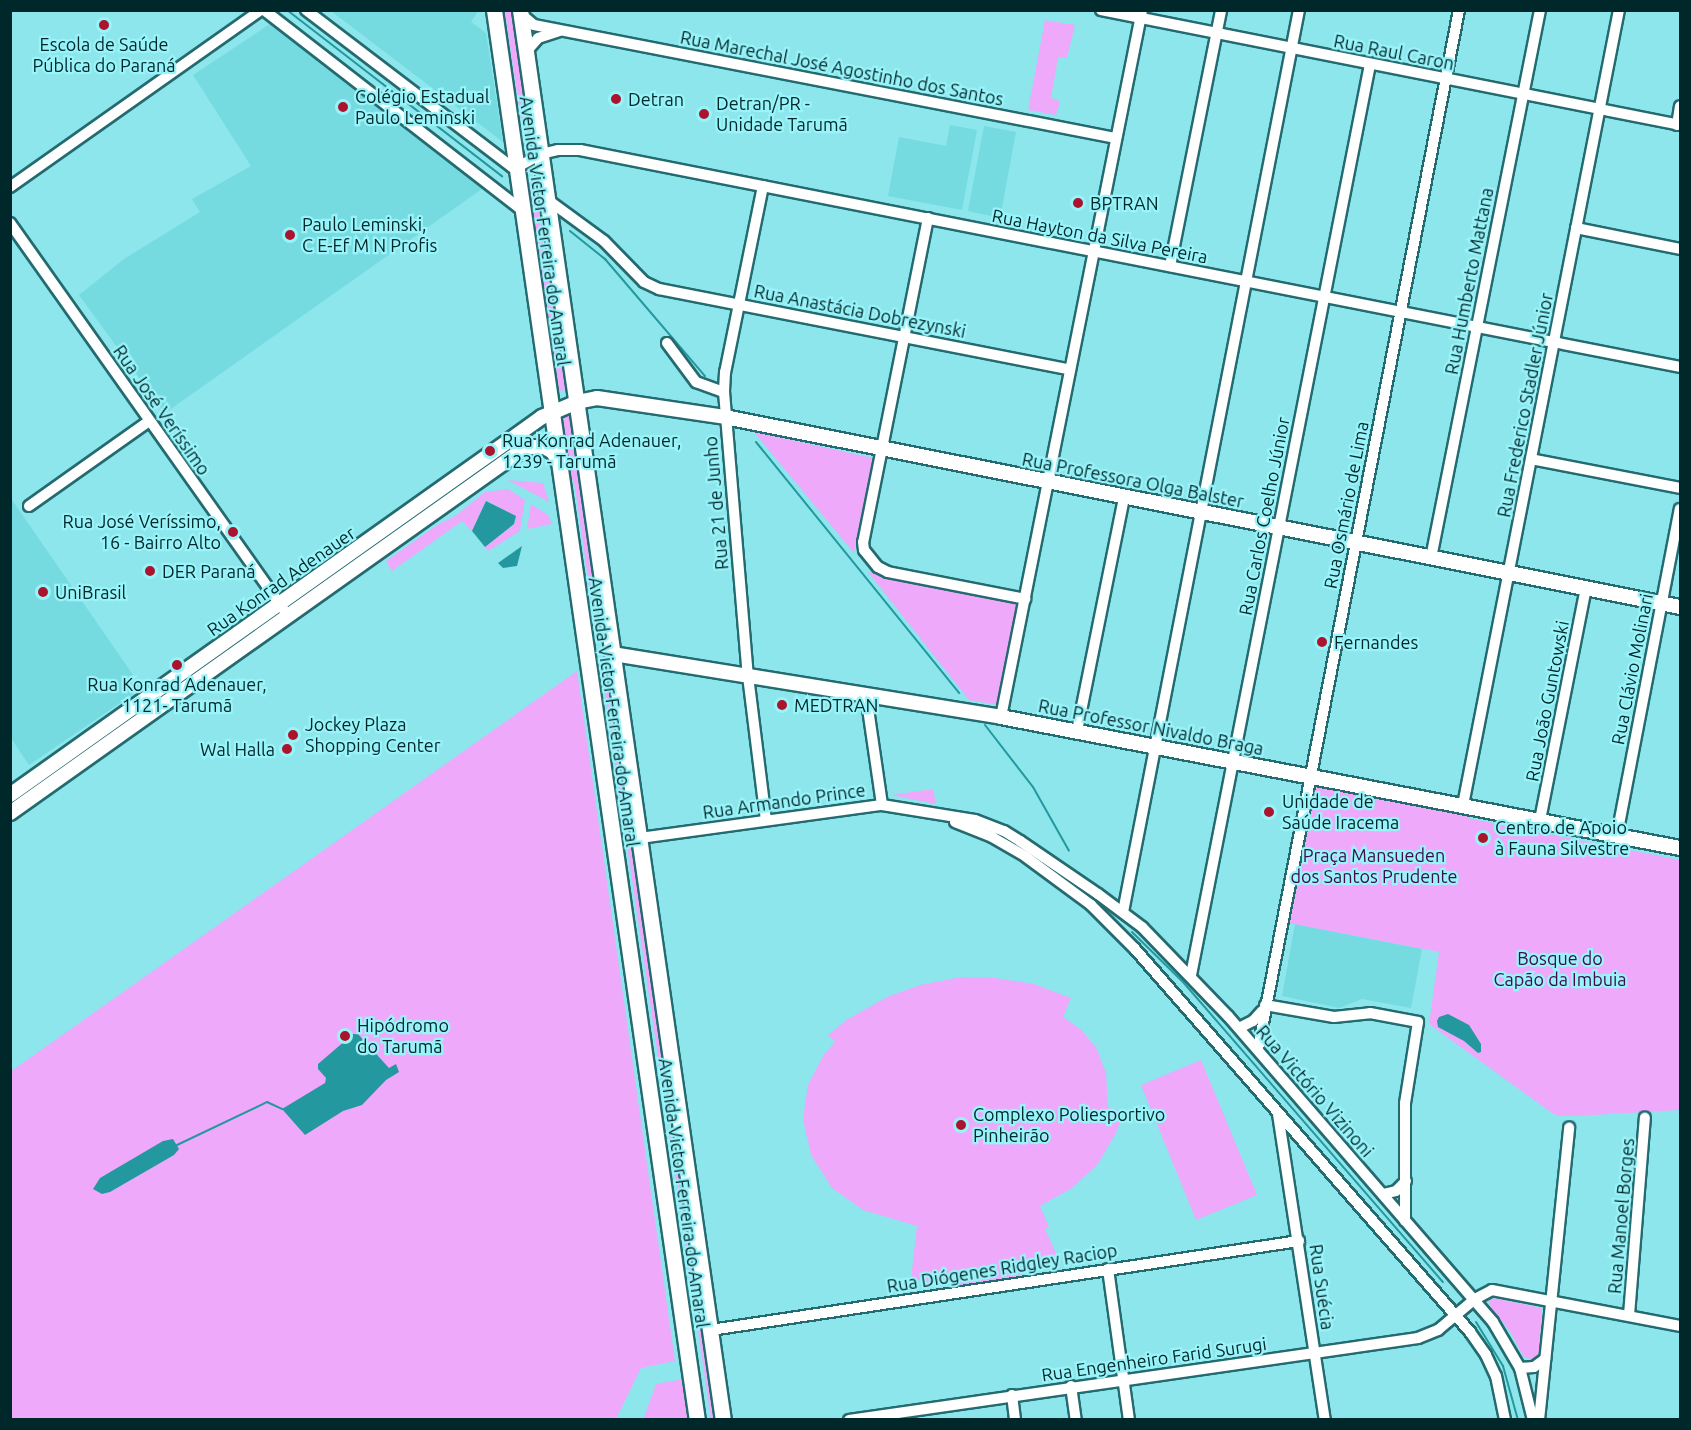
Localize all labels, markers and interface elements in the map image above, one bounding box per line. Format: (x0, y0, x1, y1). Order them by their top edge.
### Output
marker: Escola de Saúde Pública do Paraná (97, 18, 111, 32)
street label: Rua Marechal José Agostinho dos Santos (679, 26, 1005, 110)
street label: Rua Raul Caron (1332, 30, 1456, 74)
place label: Escola de Saúde Pública do Paraná (33, 34, 175, 76)
place label: Colégio Estadual Paulo Leminski (355, 86, 490, 128)
place label: Detran (628, 88, 684, 110)
marker: Detran (609, 92, 623, 106)
place label: Detran/PR - Unidade Tarumã (716, 93, 848, 136)
street label: Avenida Victor Ferreira do Amaral (515, 95, 575, 367)
marker: Colégio Estadual Paulo Leminski (336, 100, 350, 114)
marker: Detran/PR - Unidade Tarumã (697, 107, 711, 121)
street label: Rua Humberto Mattana (1440, 186, 1498, 376)
place label: BPTRAN (1090, 192, 1159, 214)
marker: BPTRAN (1071, 196, 1085, 210)
street label: Rua Hayton da Silva Pereira (990, 204, 1210, 268)
place label: Paulo Leminski, C E-Ef M N Profis (302, 214, 437, 256)
marker: Paulo Leminski, C E-Ef M N Profis (283, 228, 297, 242)
street label: Rua Anastácia Dobrezynski (752, 280, 968, 342)
street label: Rua Frederico Stadler Júnior (1493, 291, 1557, 519)
street label: Rua José Veríssimo (109, 341, 215, 479)
street label: Rua Carlos Coelho Júnior (1234, 415, 1294, 617)
street label: Rua Osmário de Lima (1319, 419, 1373, 591)
place label: Rua Konrad Adenauer, 1239 - Tarumã (502, 430, 681, 472)
street label: Rua 21 de Junho (699, 435, 733, 571)
marker: Rua Konrad Adenauer, 1239 - Tarumã (483, 444, 497, 458)
street label: Rua Professora Olga Balster (1020, 448, 1246, 512)
place label: Rua José Veríssimo, 16 - Bairro Alto (63, 511, 221, 554)
street label: Rua Konrad Adenauer (203, 522, 359, 640)
marker: Rua José Veríssimo, 16 - Bairro Alto (226, 525, 240, 539)
place label: DER Paraná (162, 560, 256, 582)
marker: DER Paraná (143, 564, 157, 578)
street label: Avenida Victor Ferreira do Amaral (584, 576, 644, 848)
place label: UniBrasil (55, 581, 126, 603)
marker: UniBrasil (36, 585, 50, 599)
street label: Rua Clávio Molinari (1607, 592, 1657, 746)
street label: Rua João Guntowski (1521, 619, 1573, 783)
place label: Fernandes (1334, 631, 1418, 653)
marker: Fernandes (1315, 635, 1329, 649)
marker: Rua Konrad Adenauer, 1121- Tarumã (170, 658, 184, 672)
place label: Rua Konrad Adenauer, 1121- Tarumã (87, 674, 267, 716)
place label: MEDTRAN (794, 694, 878, 716)
street label: Rua Professor Nivaldo Braga (1037, 695, 1265, 759)
marker: MEDTRAN (775, 698, 789, 712)
place label: Jockey Plaza Shopping Center (305, 714, 440, 756)
marker: Jockey Plaza Shopping Center (286, 728, 300, 742)
place label: Wal Halla (200, 738, 275, 760)
marker: Wal Halla (280, 742, 294, 756)
street label: Rua Armando Prince (701, 779, 867, 823)
place label: Unidade de Saúde Iracema (1282, 791, 1399, 834)
marker: Unidade de Saúde Iracema (1260, 803, 1278, 821)
place label: Centro de Apoio à Fauna Silvestre (1495, 817, 1629, 860)
marker: Centro de Apoio à Fauna Silvestre (1476, 831, 1490, 845)
park label: Praça Mansueden dos Santos Prudente (1290, 845, 1458, 888)
park label: Bosque do Capão da Imbuia (1493, 948, 1627, 990)
place label: Hipódromo do Tarumã (357, 1015, 449, 1058)
street label: Rua Victório Vizinoni (1252, 1021, 1378, 1161)
marker: Hipódromo do Tarumã (338, 1029, 352, 1043)
street label: Avenida Victor Ferreira do Amaral (654, 1057, 714, 1329)
place label: Complexo Poliesportivo Pinheirão (973, 1104, 1165, 1146)
marker: Complexo Poliesportivo Pinheirão (954, 1118, 968, 1132)
street label: Rua Manoel Borges (1603, 1137, 1639, 1295)
street label: Rua Diógenes Ridgley Raciop (885, 1239, 1119, 1297)
street label: Rua Suécia (1305, 1243, 1339, 1331)
street label: Rua Engenheiro Farid Surugi (1040, 1332, 1268, 1386)

